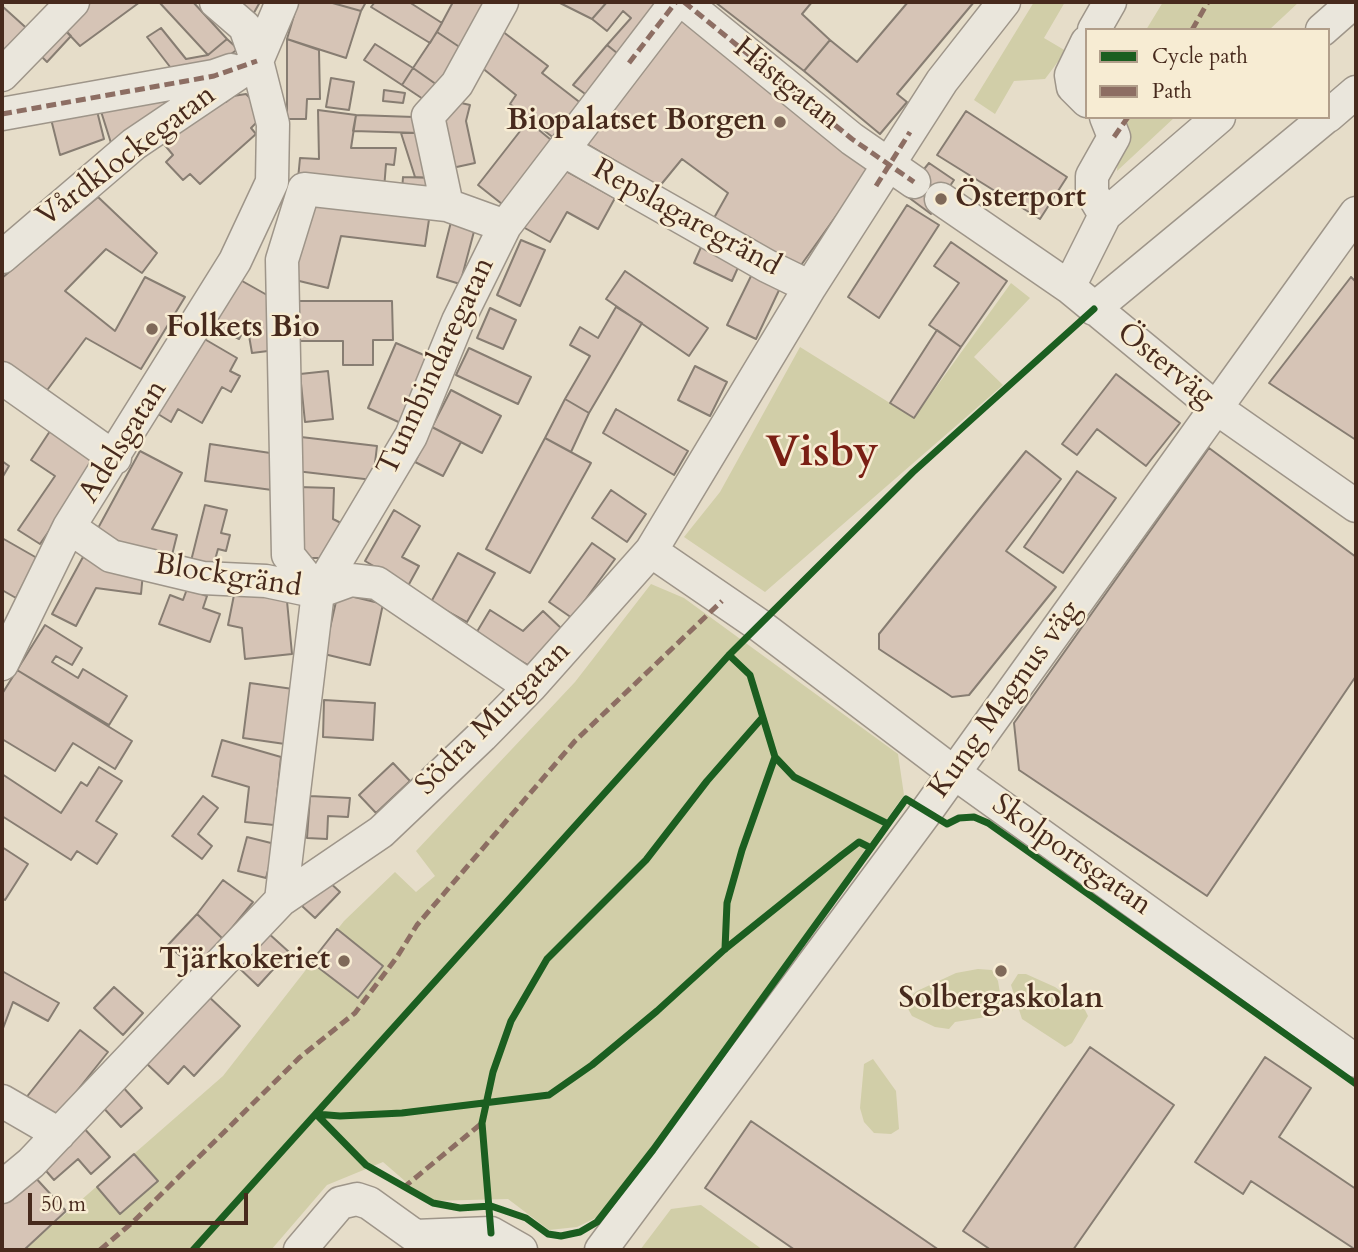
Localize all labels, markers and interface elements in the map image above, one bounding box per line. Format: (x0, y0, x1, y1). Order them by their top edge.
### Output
legend (1085, 28, 1330, 119)
street label: Hästgatan (725, 31, 847, 139)
text: Cycle path (1152, 42, 1248, 71)
text: Path (1152, 77, 1192, 106)
street label: Vårdklockegatan (31, 78, 223, 236)
place label: Biopalatset Borgen (506, 104, 766, 140)
marker: Biopalatset Borgen (772, 114, 788, 130)
street label: Repslagaregränd (586, 153, 786, 285)
place label: Österport (955, 181, 1086, 217)
marker: Österport (933, 191, 949, 207)
street label: Tunnbindaregatan (371, 252, 503, 482)
place label: Folkets Bio (166, 311, 320, 347)
street label: Österväg (1109, 316, 1221, 416)
marker: Folkets Bio (144, 321, 160, 337)
street label: Adelsgatan (72, 374, 176, 510)
district label: Visby (766, 429, 878, 481)
street label: Blockgränd (152, 548, 304, 606)
street label: Kung Magnus väg (922, 594, 1090, 806)
street label: Södra Murgatan (409, 634, 579, 804)
street label: Skolportsgatan (984, 788, 1158, 924)
place label: Tjärkokeriet (159, 943, 330, 979)
marker: Tjärkokeriet (336, 953, 352, 969)
marker: Solbergaskolan (993, 963, 1009, 979)
place label: Solbergaskolan (898, 982, 1104, 1018)
scale bar (32, 1178, 252, 1222)
text: 50 m (41, 1190, 86, 1219)

